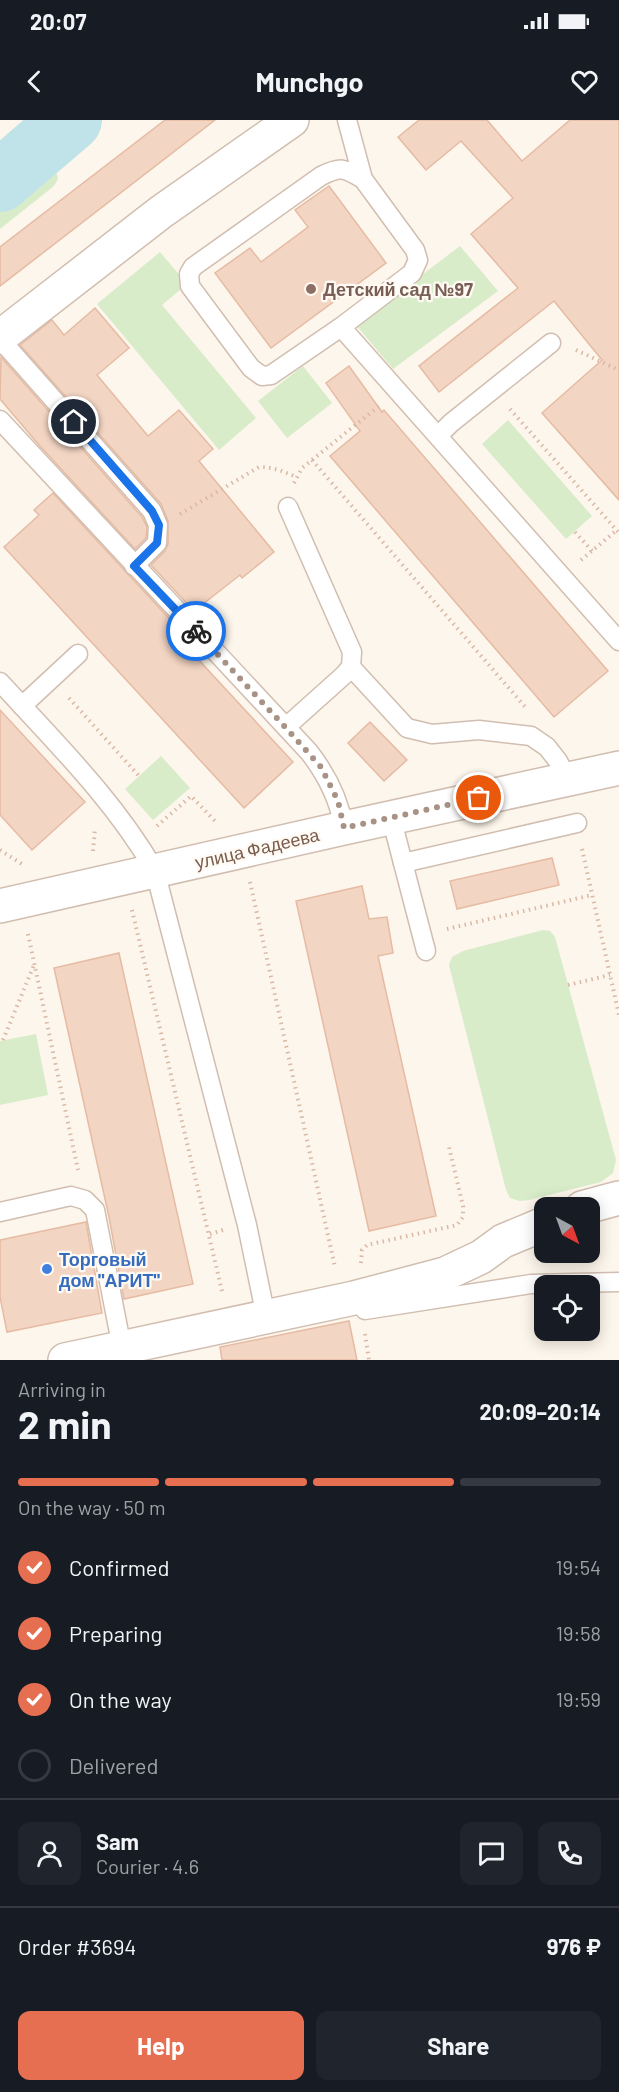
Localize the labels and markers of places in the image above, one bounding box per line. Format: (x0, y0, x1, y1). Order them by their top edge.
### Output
place label: Детский сад №97 (323, 278, 473, 300)
marker: Детский сад №97 (304, 282, 318, 296)
pin (48, 396, 99, 447)
pin (453, 772, 504, 823)
place label: Торговый дом "АРИТ" (59, 1248, 160, 1291)
marker: Торговый дом "АРИТ" (40, 1262, 54, 1276)

